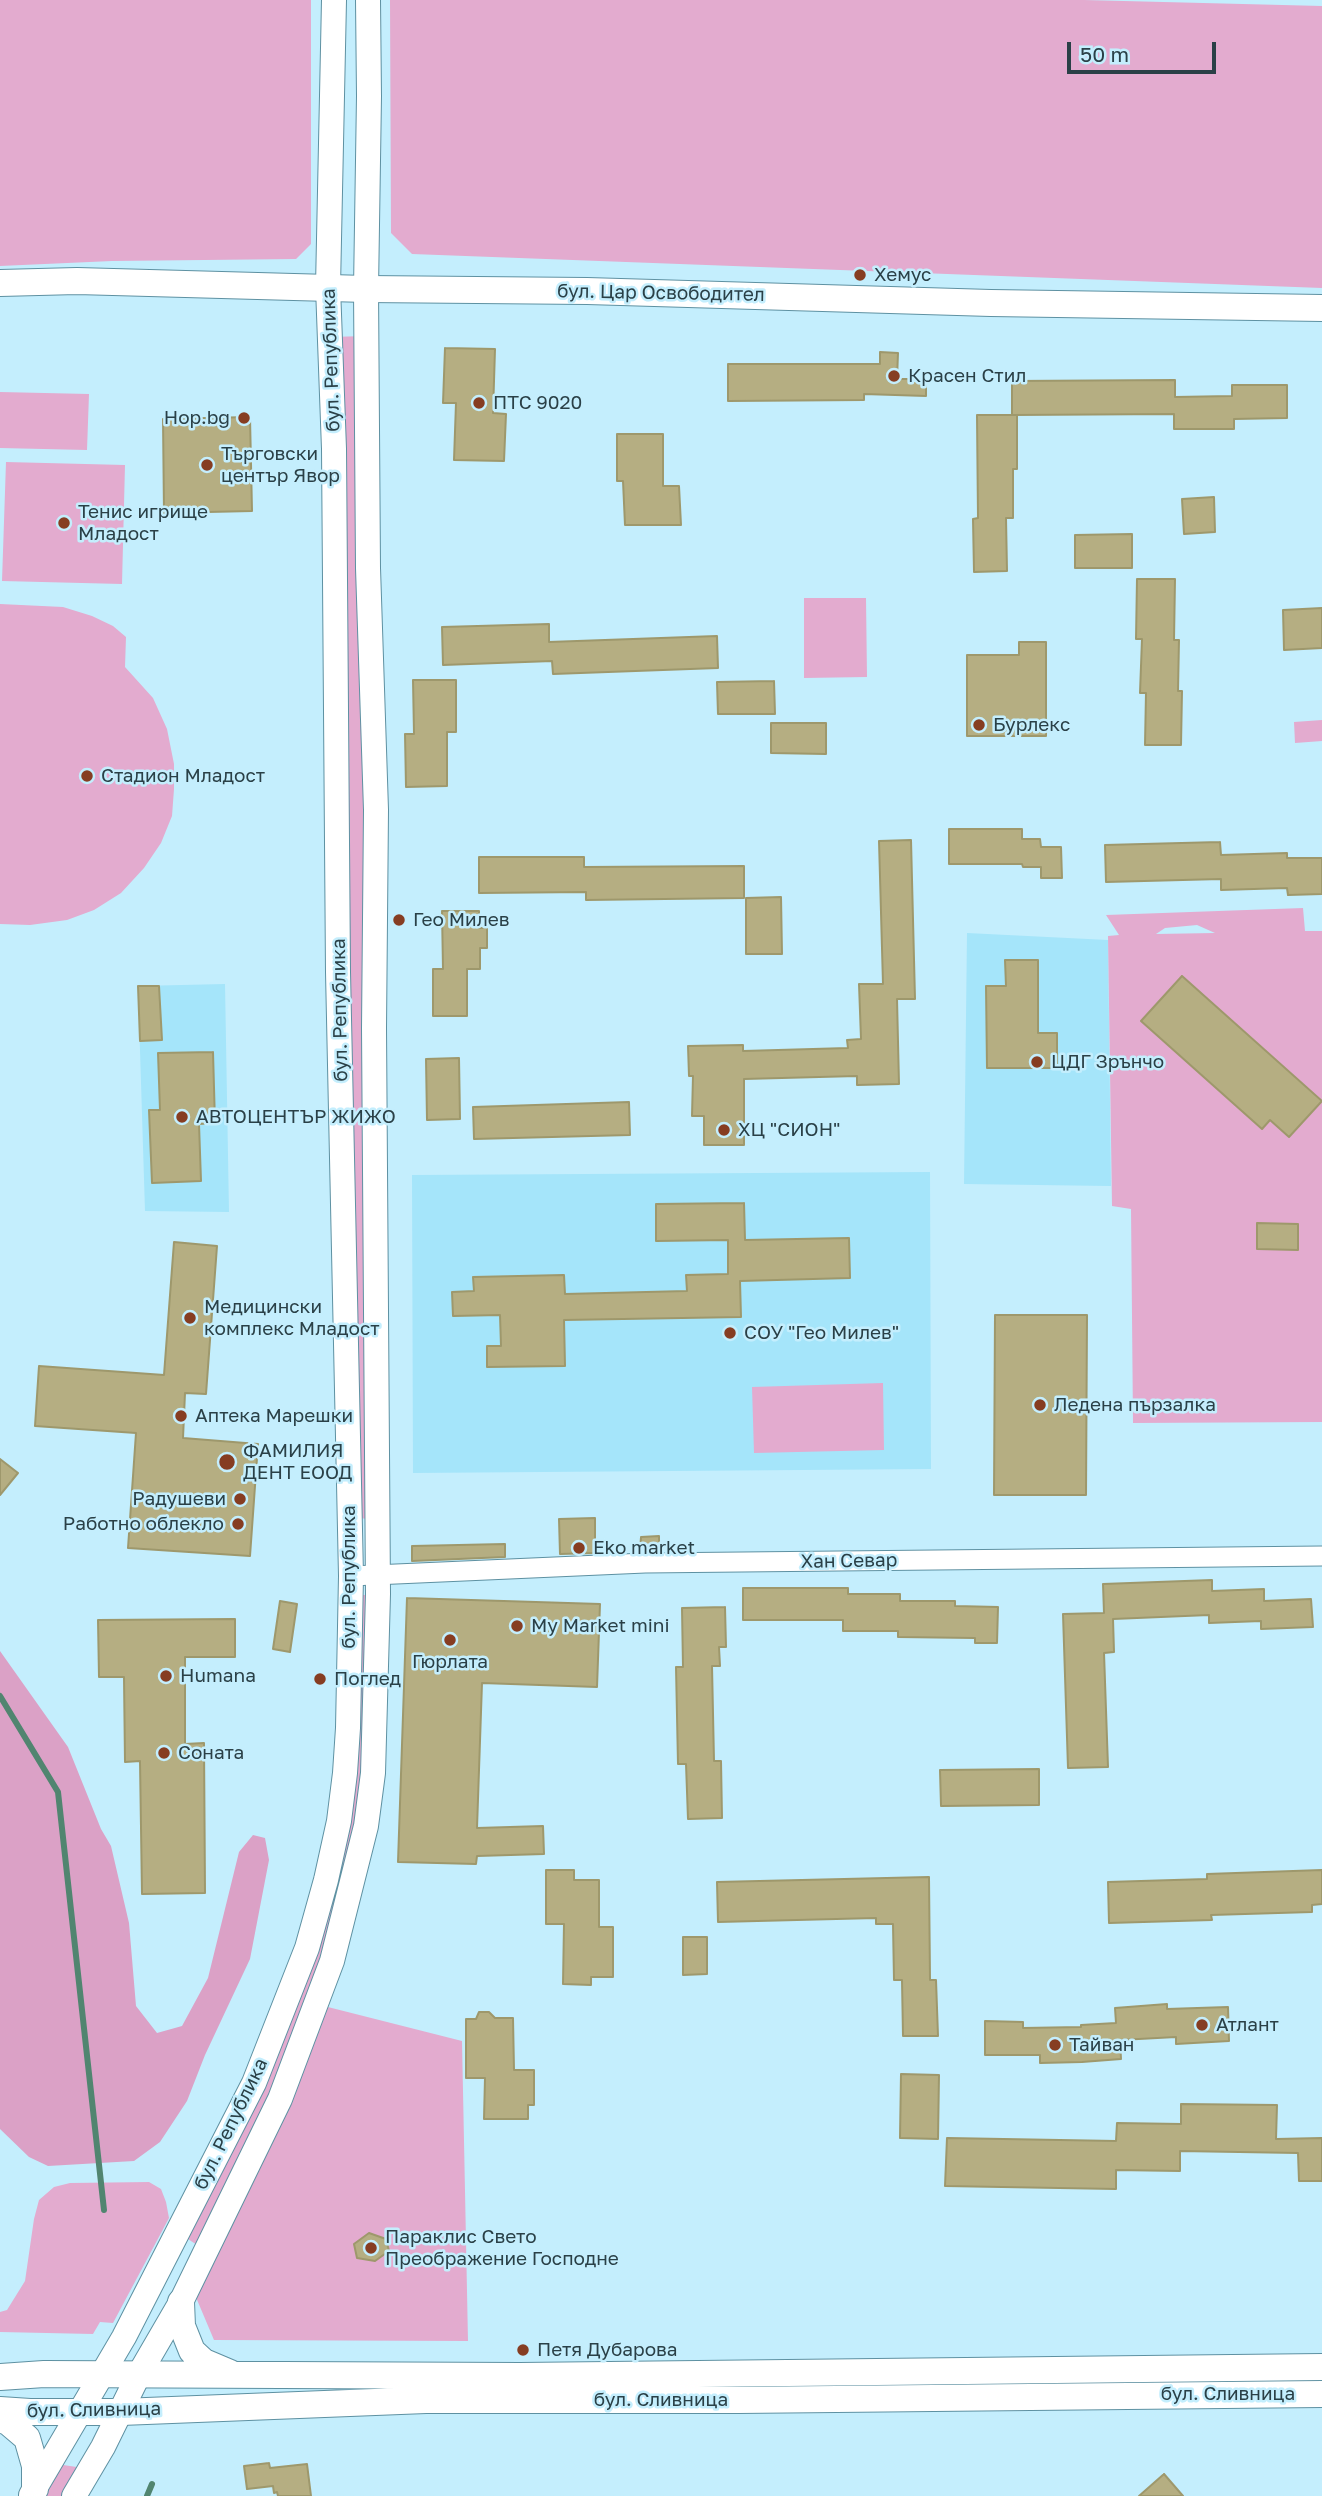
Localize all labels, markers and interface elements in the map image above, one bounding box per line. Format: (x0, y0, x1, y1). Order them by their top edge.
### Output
scale bar (1070, 28, 1219, 72)
text: 50 m (1080, 41, 1129, 67)
place label: Хемус (874, 264, 931, 286)
marker: Хемус (852, 267, 868, 283)
street label: бул. Цар Освободител (557, 280, 765, 306)
street label: бул. Република (317, 288, 345, 432)
place label: Красен Стил (908, 365, 1026, 387)
marker: Красен Стил (886, 368, 902, 384)
place label: ПТС 9020 (493, 392, 582, 414)
marker: ПТС 9020 (471, 395, 487, 411)
place label: Hop.bg (164, 407, 230, 429)
marker: Hop.bg (236, 410, 252, 426)
place label: Търговски център Явор (221, 443, 340, 487)
marker: Търговски център Явор (199, 457, 215, 473)
place label: Тенис игрище Младост (78, 501, 208, 545)
marker: Тенис игрище Младост (56, 515, 72, 531)
place label: Бурлекс (993, 714, 1070, 736)
marker: Бурлекс (971, 717, 987, 733)
place label: Стадион Младост (101, 765, 265, 787)
marker: Стадион Младост (79, 768, 95, 784)
place label: Гео Милев (413, 909, 510, 931)
marker: Гео Милев (391, 912, 407, 928)
street label: бул. Република (327, 938, 353, 1082)
place label: ЦДГ Зрънчо (1051, 1051, 1164, 1073)
marker: ЦДГ Зрънчо (1029, 1054, 1045, 1070)
place label: АВТОЦЕНТЪР ЖИЖО (196, 1106, 396, 1128)
marker: АВТОЦЕНТЪР ЖИЖО (174, 1109, 190, 1125)
place label: ХЦ "СИОН" (738, 1119, 841, 1141)
marker: ХЦ "СИОН" (716, 1122, 732, 1138)
place label: Медицински комплекс Младост (204, 1296, 380, 1340)
marker: Медицински комплекс Младост (182, 1310, 198, 1326)
place label: СОУ "Гео Милев" (744, 1322, 899, 1344)
marker: СОУ "Гео Милев" (722, 1325, 738, 1341)
place label: Ледена пързалка (1054, 1394, 1216, 1416)
marker: Ледена пързалка (1032, 1397, 1048, 1413)
place label: Аптека Марешки (195, 1405, 353, 1427)
marker: Аптека Марешки (173, 1408, 189, 1424)
place label: ФАМИЛИЯ ДЕНТ ЕООД (243, 1440, 352, 1484)
marker: ФАМИЛИЯ ДЕНТ ЕООД (217, 1452, 237, 1472)
place label: Радушеви (132, 1488, 226, 1510)
marker: Радушеви (232, 1491, 248, 1507)
street label: бул. Република (338, 1505, 360, 1649)
place label: Работно облекло (63, 1513, 224, 1535)
marker: Работно облекло (230, 1516, 246, 1532)
place label: Eko market (593, 1537, 695, 1559)
marker: Eko market (571, 1540, 587, 1556)
street label: Хан Севар (801, 1549, 897, 1573)
place label: My Market mini (531, 1615, 670, 1637)
marker: My Market mini (509, 1618, 525, 1634)
marker: Гюрлата (442, 1632, 458, 1648)
place label: Гюрлата (412, 1651, 488, 1673)
place label: Humana (180, 1665, 256, 1687)
marker: Humana (158, 1668, 174, 1684)
place label: Поглед (334, 1668, 401, 1690)
marker: Поглед (312, 1671, 328, 1687)
place label: Соната (178, 1742, 244, 1764)
marker: Соната (156, 1745, 172, 1761)
place label: Атлант (1216, 2014, 1279, 2036)
marker: Атлант (1194, 2017, 1210, 2033)
place label: Тайван (1069, 2034, 1134, 2056)
marker: Тайван (1047, 2037, 1063, 2053)
street label: бул. Република (189, 2055, 273, 2193)
place label: Параклис Свето Преображение Господне (385, 2226, 619, 2270)
marker: Параклис Свето Преображение Господне (363, 2240, 379, 2256)
place label: Петя Дубарова (537, 2339, 678, 2361)
marker: Петя Дубарова (515, 2342, 531, 2358)
street label: бул. Сливница (1161, 2383, 1295, 2405)
street label: бул. Сливница (594, 2389, 728, 2411)
street label: бул. Сливница (27, 2397, 161, 2423)

